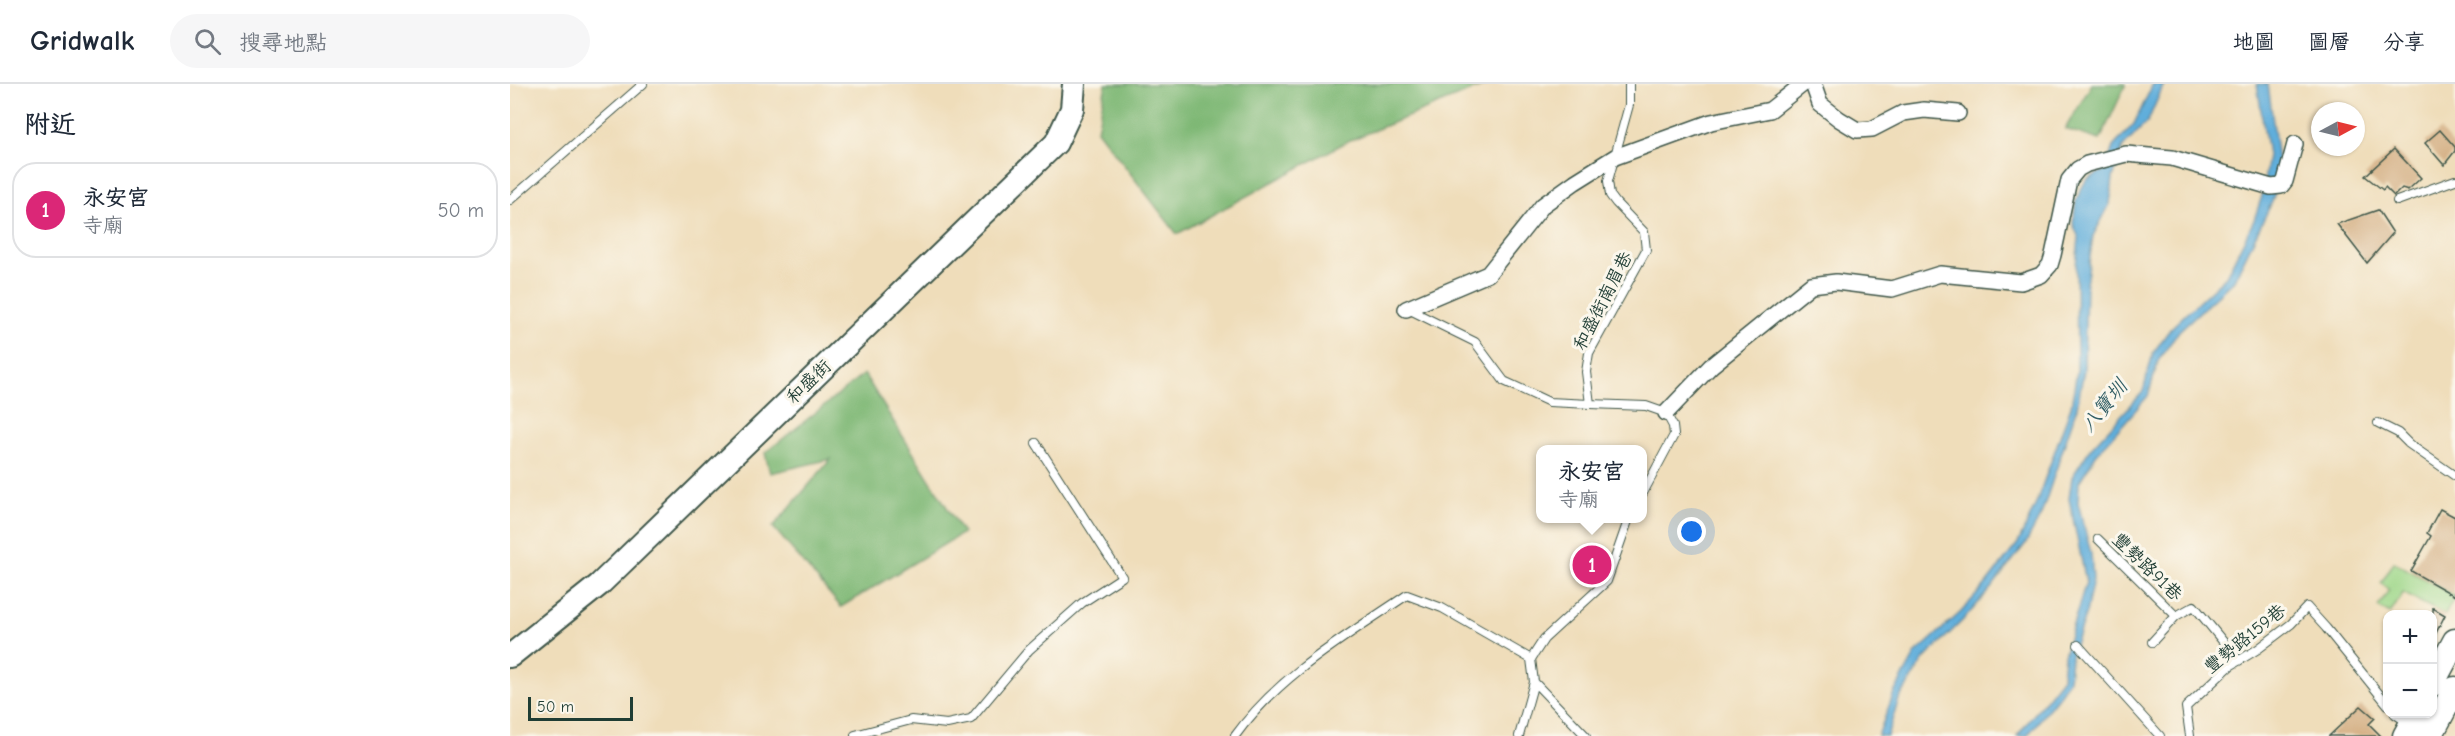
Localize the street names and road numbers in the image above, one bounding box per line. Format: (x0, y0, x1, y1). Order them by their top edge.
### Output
street label: 和盛街南眉巷 (1569, 248, 1637, 354)
street label: 和盛街 (782, 356, 836, 408)
street label: 豐勢路91巷 (2108, 529, 2186, 605)
street label: 豐勢路159巷 (2200, 600, 2290, 678)

